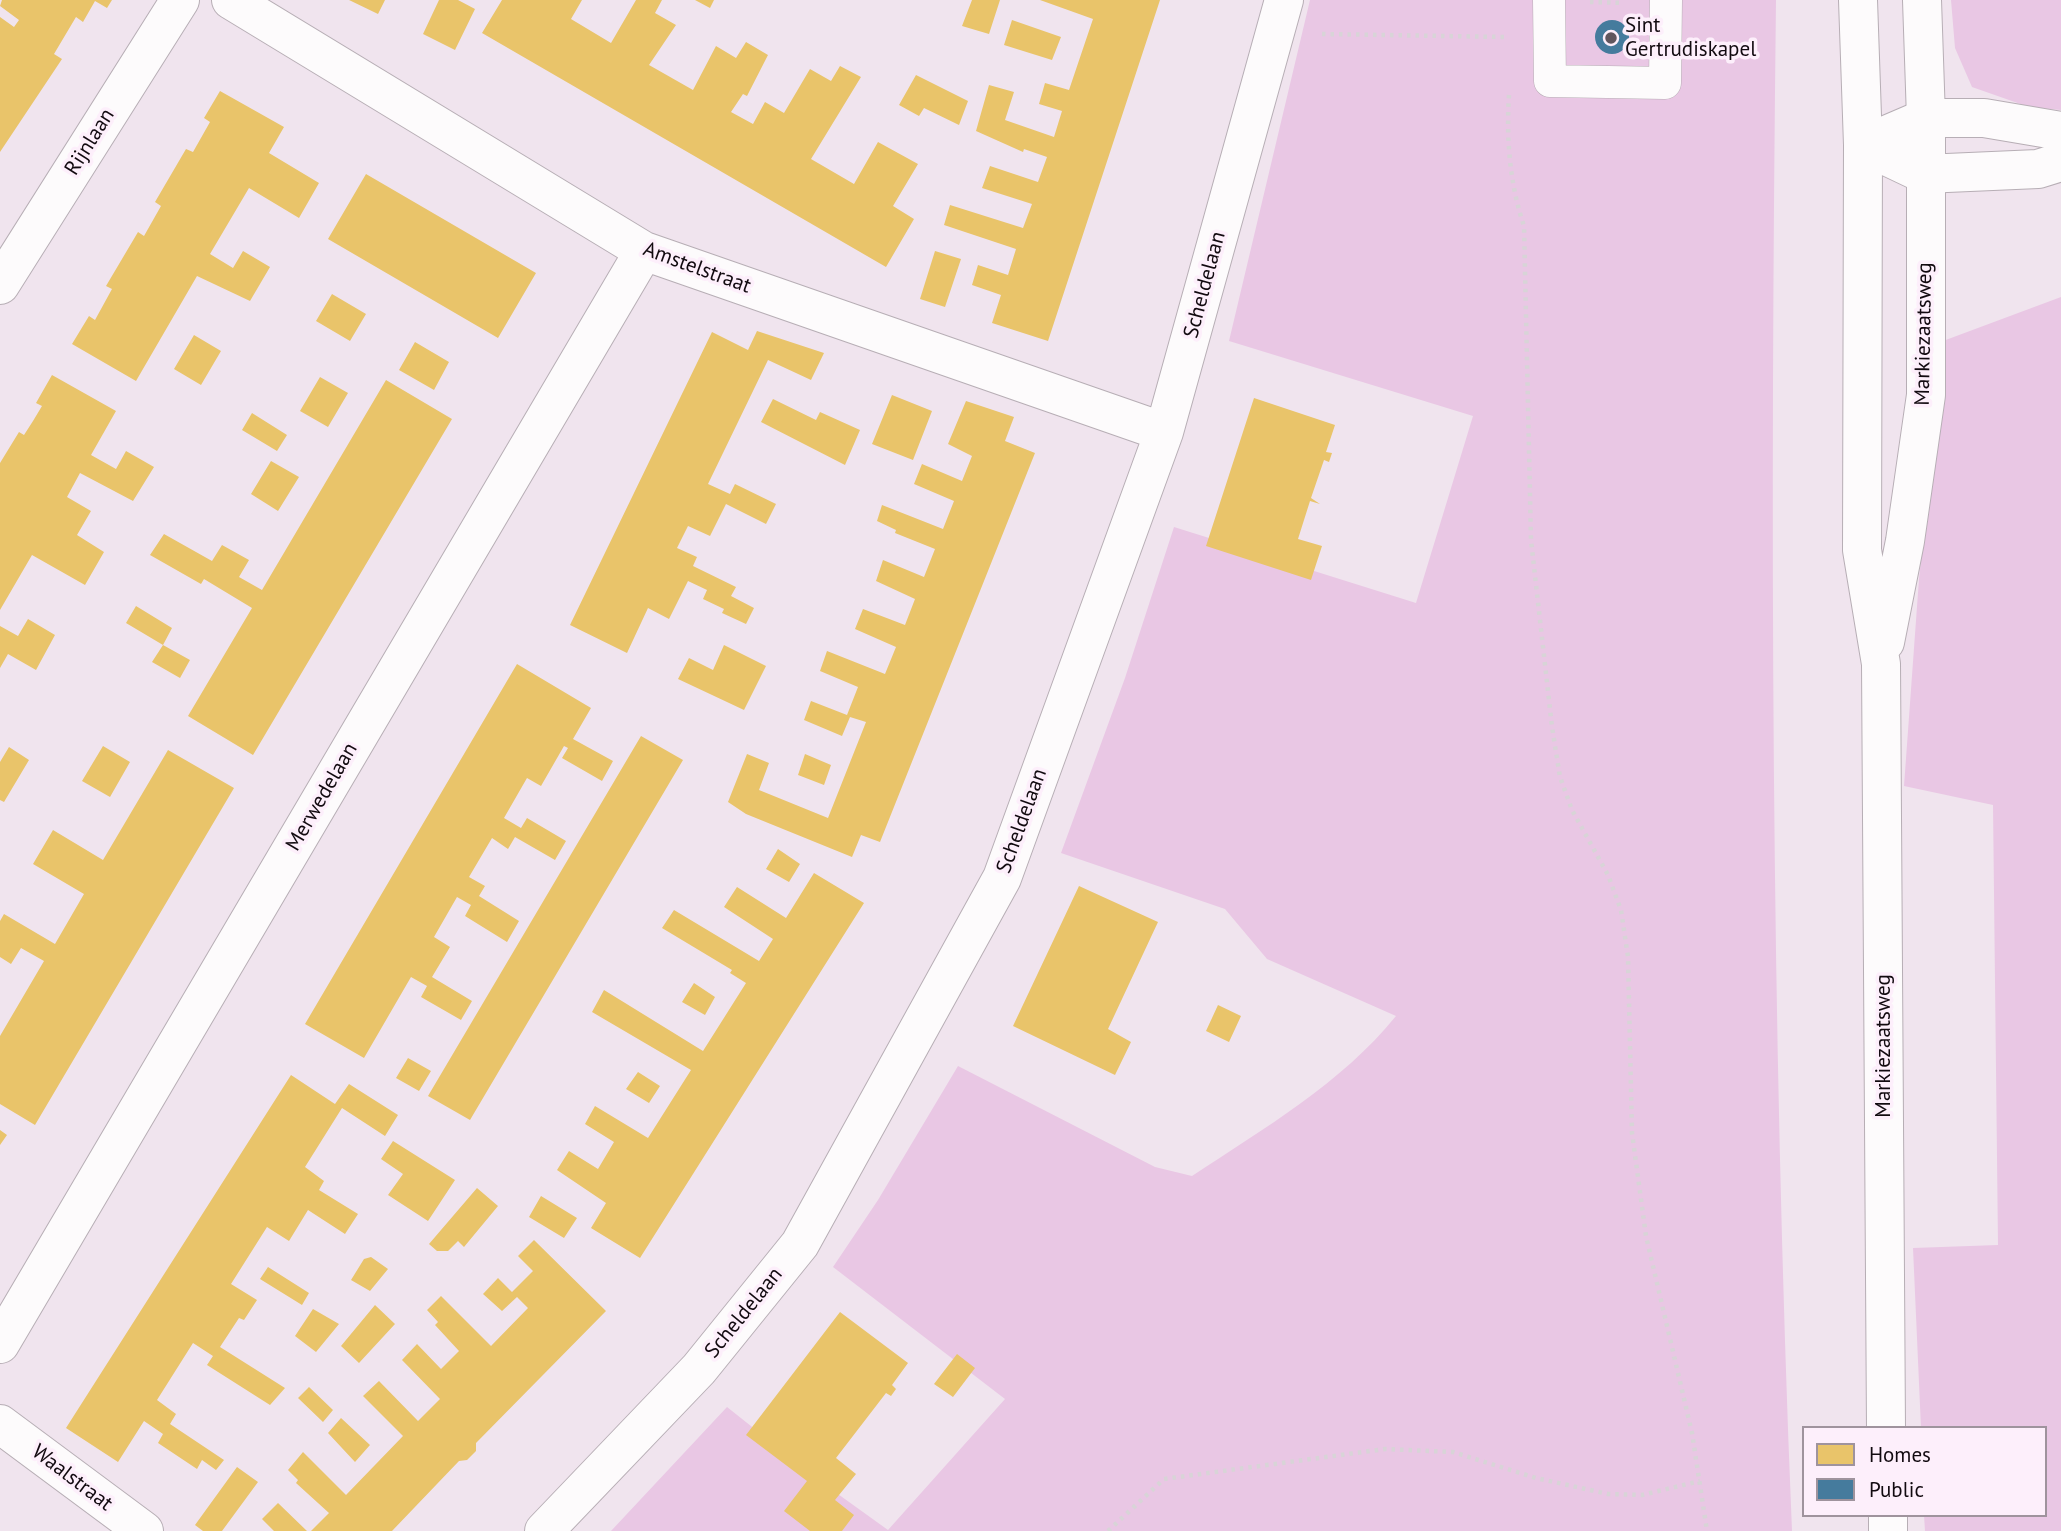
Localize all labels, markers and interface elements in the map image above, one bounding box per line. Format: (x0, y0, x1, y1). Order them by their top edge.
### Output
place label: Sint Gertrudiskapel (1625, 13, 1756, 63)
marker: Sint Gertrudiskapel (1603, 30, 1619, 46)
street label: Rijnlaan (60, 104, 120, 180)
street label: Scheldelaan (1179, 229, 1231, 341)
street label: Amstelstraat (640, 237, 754, 299)
street label: Markiezaatsweg (1910, 262, 1938, 406)
street label: Merwedelaan (281, 738, 363, 856)
street label: Scheldelaan (991, 765, 1053, 877)
street label: Markiezaatsweg (1871, 974, 1897, 1118)
street label: Scheldelaan (700, 1263, 788, 1363)
legend (1802, 1426, 2047, 1517)
street label: Waalstraat (27, 1439, 117, 1517)
text: Homes (1869, 1441, 1931, 1468)
text: Public (1869, 1476, 1924, 1503)

